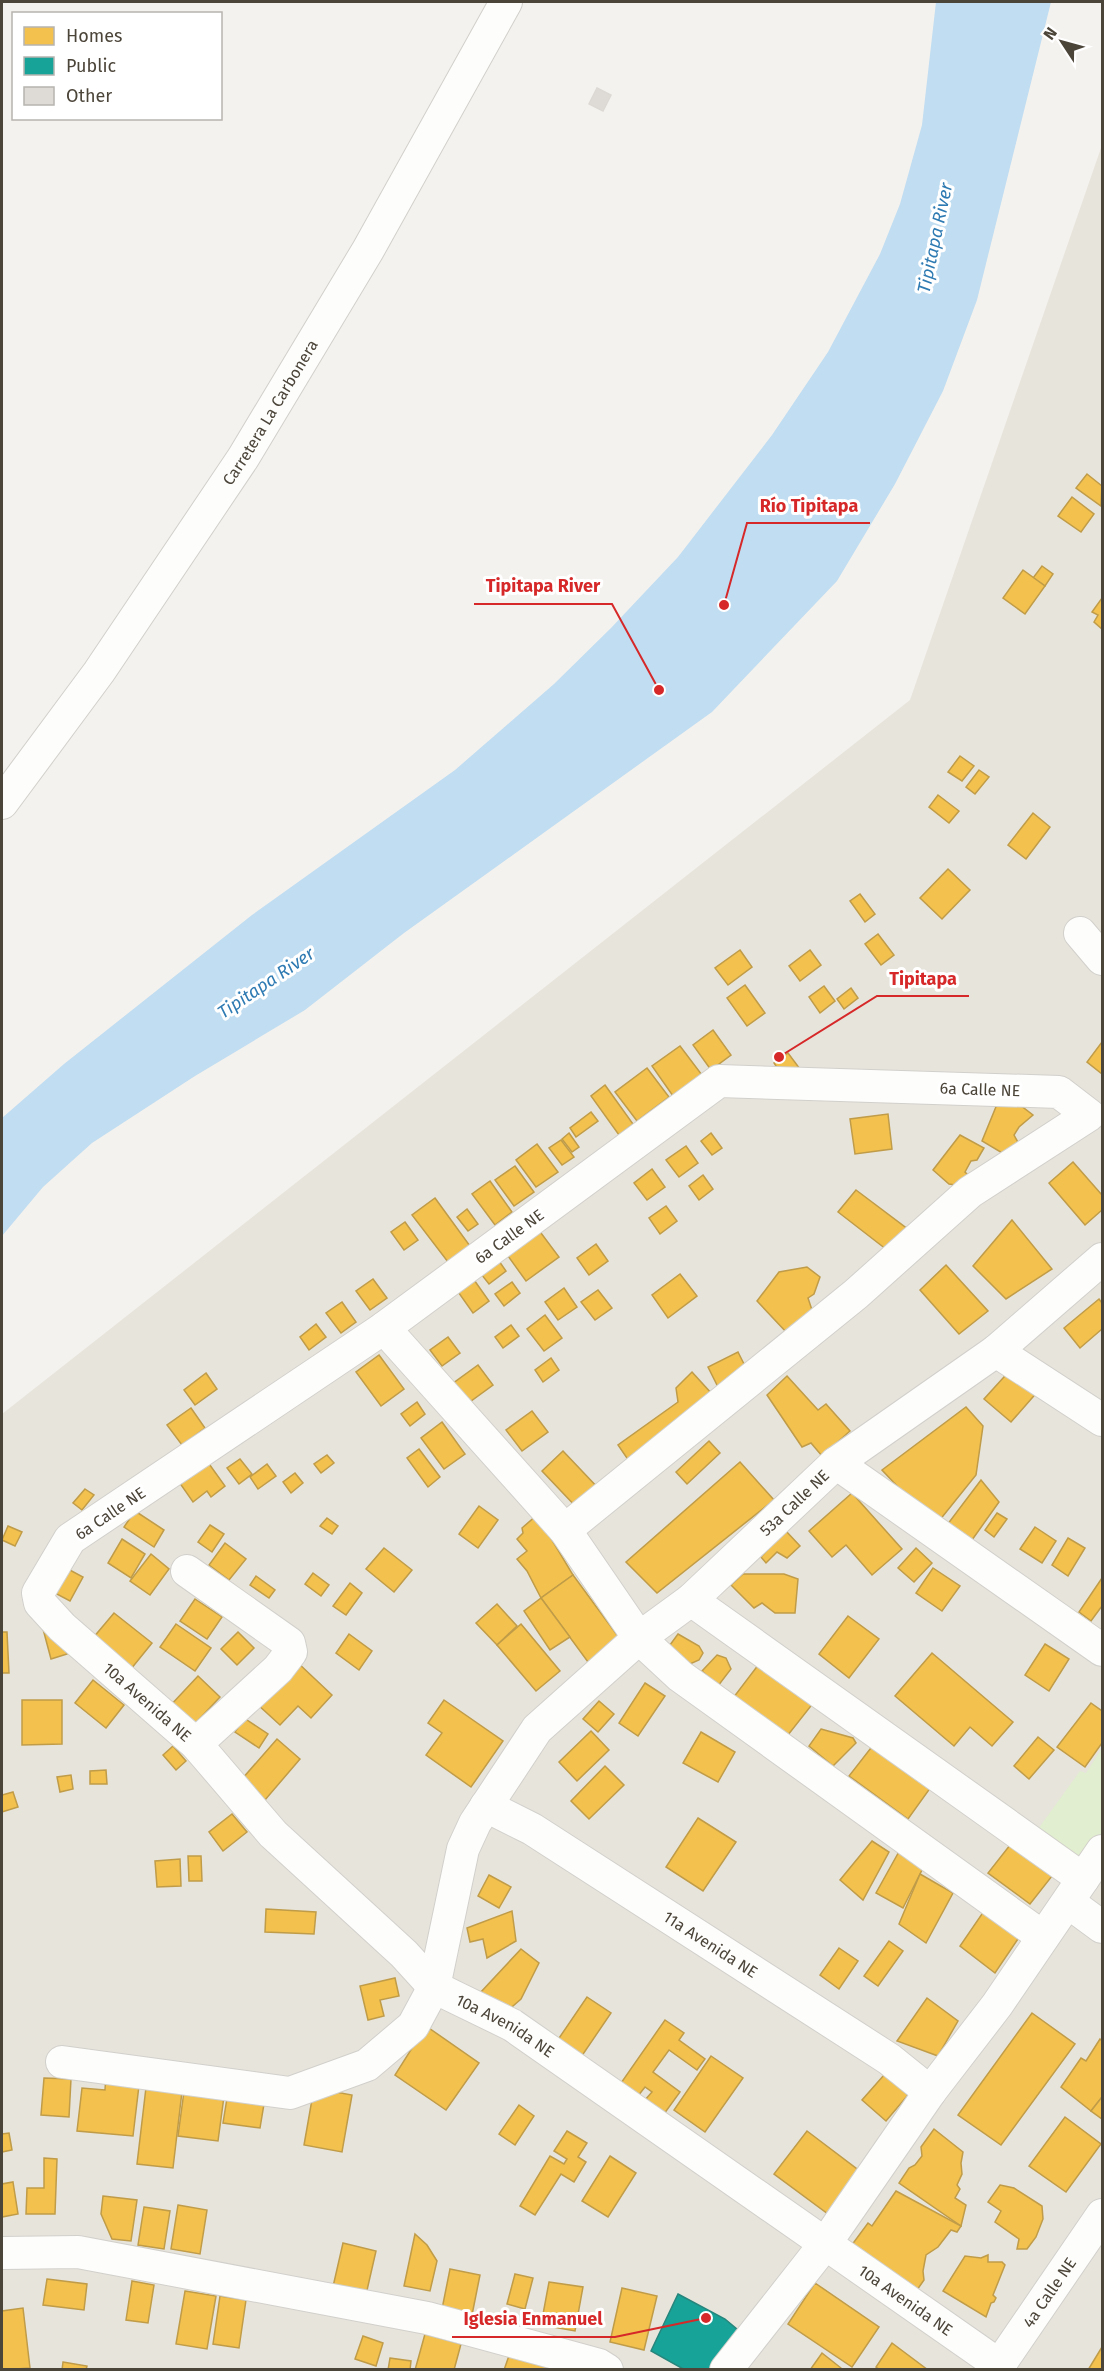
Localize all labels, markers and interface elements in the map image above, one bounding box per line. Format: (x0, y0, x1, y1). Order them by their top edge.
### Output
legend (12, 12, 222, 120)
north arrow (1032, 12, 1092, 72)
text: N (1039, 24, 1061, 43)
text: Homes (66, 25, 122, 47)
text: Public (66, 55, 116, 77)
text: Other (66, 85, 112, 107)
water label: Tipitapa River (913, 180, 958, 295)
street label: Carretera La Carbonera (219, 336, 322, 489)
callout: Río Tipitapa (747, 487, 870, 523)
text: Río Tipitapa (760, 495, 858, 517)
callout: Tipitapa River (474, 568, 612, 604)
text: Tipitapa River (486, 575, 601, 597)
water label: Tipitapa River (213, 942, 319, 1023)
callout: Tipitapa (877, 960, 969, 996)
text: Tipitapa (889, 968, 957, 990)
street label: 6a Calle NE (939, 1079, 1021, 1100)
street label: 6a Calle NE (471, 1205, 547, 1268)
street label: 53a Calle NE (756, 1466, 833, 1540)
street label: 6a Calle NE (72, 1483, 149, 1544)
street label: 10a Avenida NE (99, 1659, 195, 1746)
street label: 11a Avenida NE (660, 1907, 761, 1982)
street label: 10a Avenida NE (453, 1990, 558, 2062)
street label: 4a Calle NE (1019, 2254, 1080, 2331)
street label: 10a Avenida NE (855, 2261, 956, 2340)
callout: Iglesia Enmanuel (452, 2301, 615, 2337)
text: Iglesia Enmanuel (464, 2308, 603, 2330)

